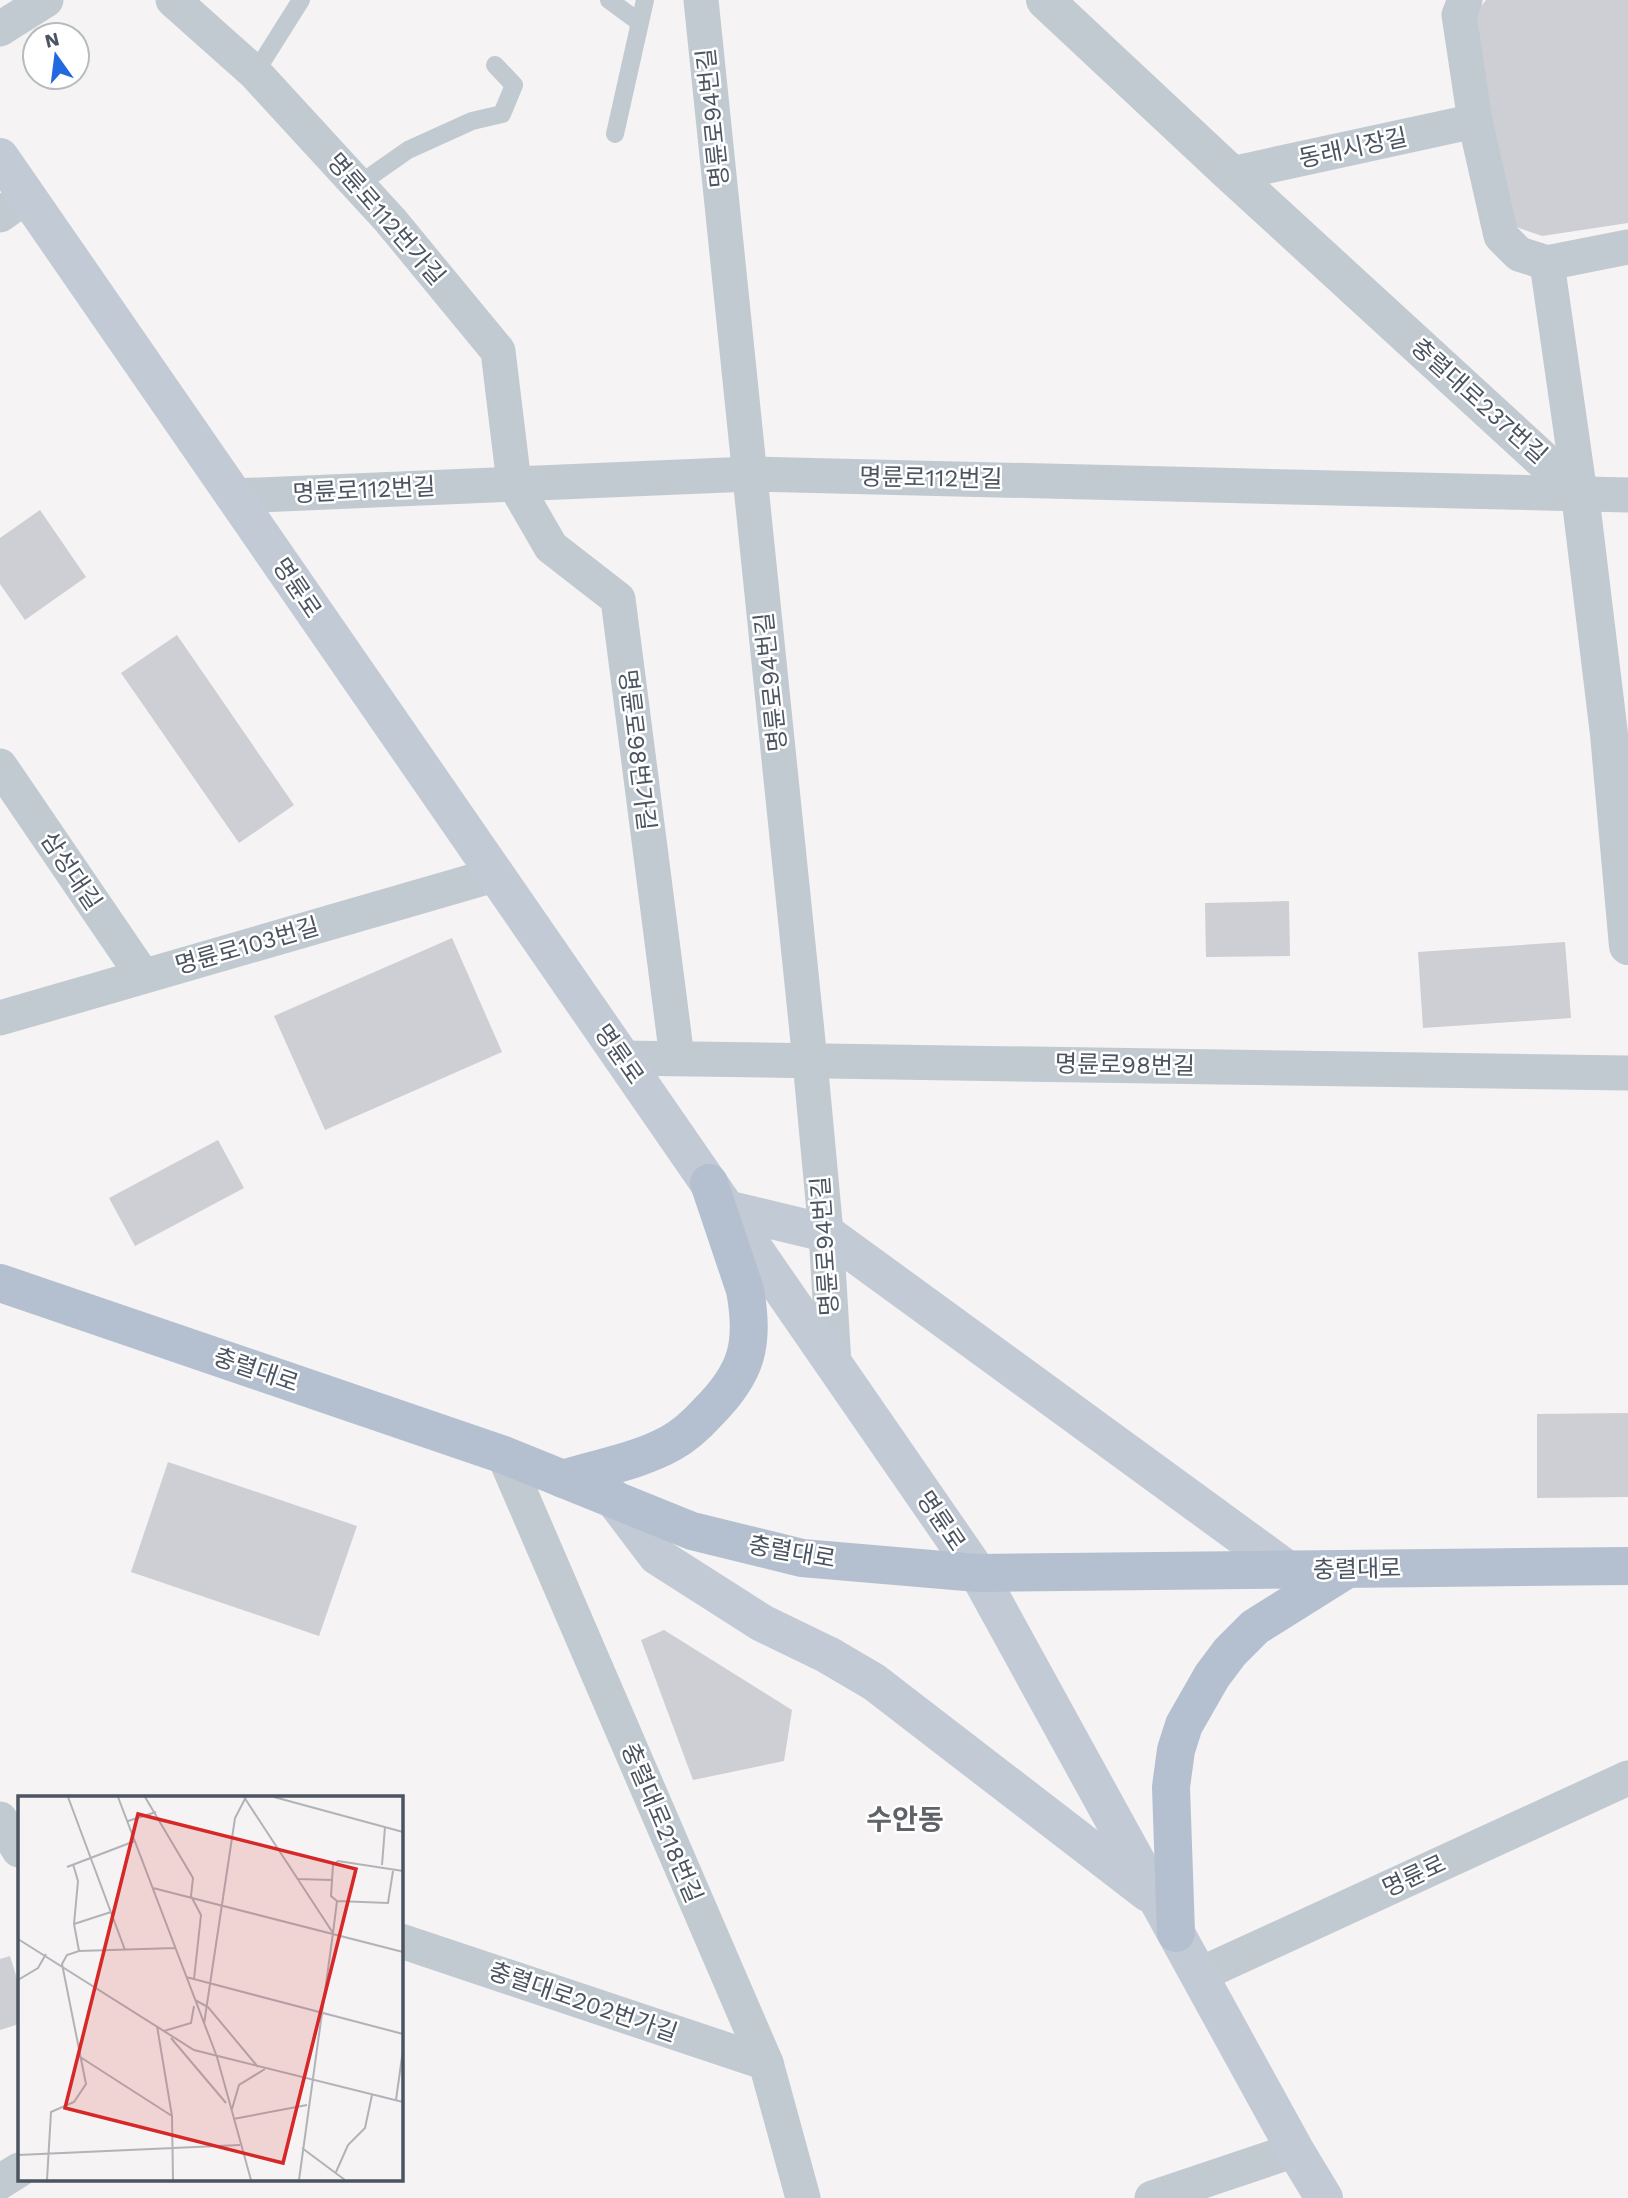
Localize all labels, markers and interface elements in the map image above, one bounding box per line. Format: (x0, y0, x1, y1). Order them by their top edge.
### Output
north arrow (21, 21, 91, 91)
text: N (42, 27, 62, 53)
street label: 명륜로94번길 (692, 47, 734, 189)
street label: 동래시장길 (1296, 123, 1410, 173)
street label: 명륜로112번가길 (321, 147, 451, 291)
street label: 충렬대로237번길 (1405, 333, 1553, 469)
street label: 명륜로112번길 (859, 463, 1003, 493)
street label: 명륜로112번길 (292, 472, 436, 508)
street label: 명륜로 (267, 553, 327, 623)
street label: 명륜로94번길 (750, 611, 792, 753)
street label: 명륜로98번가길 (613, 668, 661, 832)
street label: 삼성대길 (35, 827, 107, 915)
street label: 명륜로103번길 (172, 912, 322, 980)
street label: 명륜로 (589, 1019, 649, 1089)
street label: 명륜로98번길 (1055, 1050, 1195, 1080)
street label: 명륜로94번길 (806, 1175, 844, 1317)
street label: 충렬대로 (210, 1342, 302, 1398)
street label: 명륜로 (911, 1486, 971, 1556)
street label: 충렬대로 (746, 1531, 838, 1573)
street label: 충렬대로 (1313, 1554, 1401, 1584)
street label: 충렬대로218번길 (616, 1739, 708, 1907)
inset map (18, 1796, 402, 2180)
district label: 수안동 (866, 1803, 944, 1836)
street label: 명륜로 (1378, 1849, 1450, 1903)
street label: 충렬대로202번가길 (485, 1957, 681, 2047)

